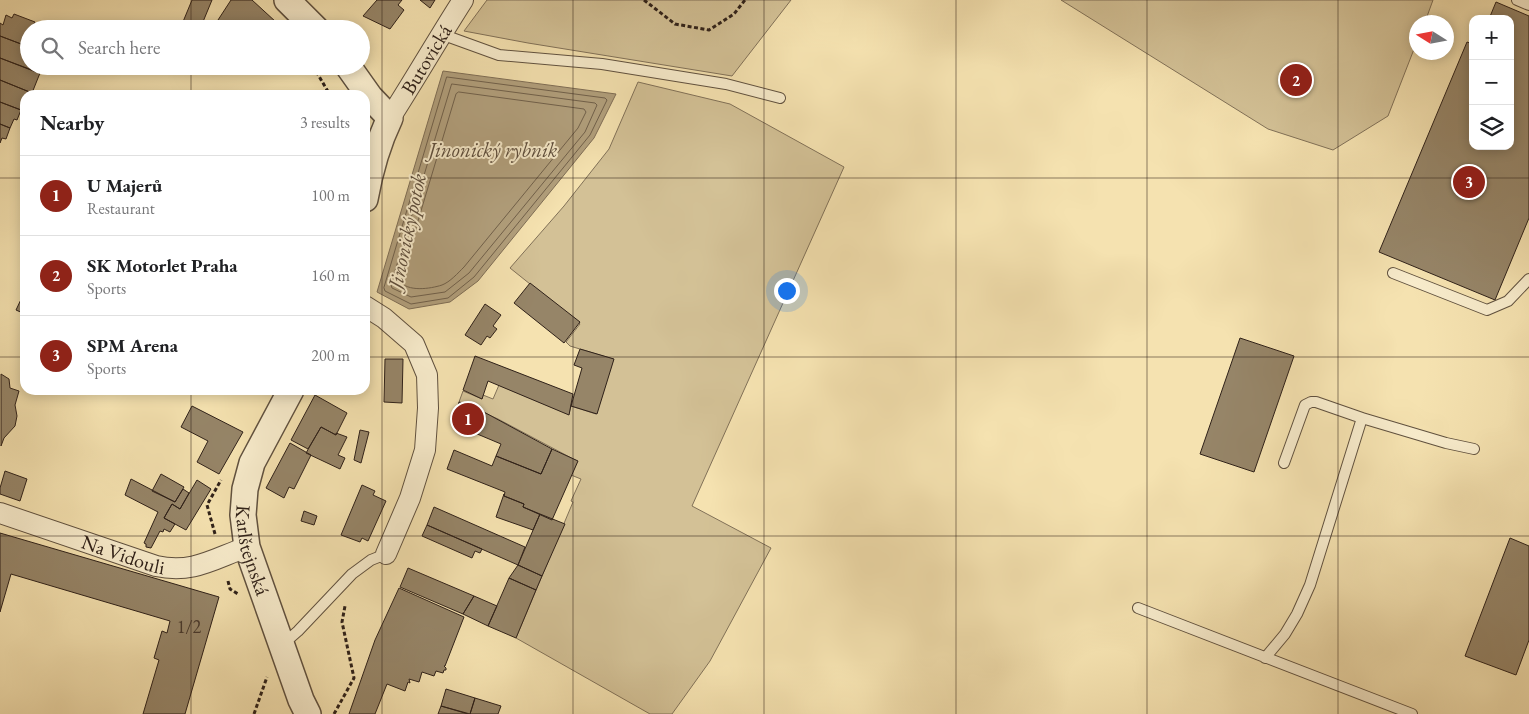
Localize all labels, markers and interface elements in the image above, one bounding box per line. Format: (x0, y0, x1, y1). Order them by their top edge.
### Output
north arrow (1409, 15, 1454, 60)
map controls (1469, 15, 1514, 150)
button: + (1469, 15, 1514, 60)
street label: Butovická (395, 19, 458, 99)
search box (20, 20, 370, 75)
icon: search (38, 34, 66, 62)
text: Search here (78, 35, 160, 60)
button: − (1469, 60, 1514, 105)
pin: 2 (1280, 61, 1312, 99)
button: layers (1469, 105, 1514, 150)
text: Nearby (40, 109, 104, 136)
text: 3 results (300, 112, 350, 133)
water label: Jinonický rybník (425, 136, 558, 163)
pin: 3 (1453, 163, 1485, 201)
water label: Jinonický potok (380, 171, 432, 295)
text: U Majerů (87, 173, 162, 198)
text: 1 (52, 185, 60, 206)
text: 100 m (311, 185, 350, 206)
text: Restaurant (87, 198, 155, 219)
text: SK Motorlet Praha (87, 253, 238, 278)
text: 2 (52, 265, 60, 286)
text: 160 m (311, 265, 350, 286)
text: Sports (87, 278, 126, 299)
your location (774, 278, 800, 304)
text: SPM Arena (87, 333, 178, 358)
text: 3 (52, 345, 60, 366)
text: 200 m (311, 345, 350, 366)
text: Sports (87, 358, 126, 379)
pin: 1 (452, 400, 484, 438)
street label: Karlštejnská (230, 504, 276, 599)
street label: Na Vidouli (78, 529, 166, 580)
house number: 1/2 (177, 615, 202, 638)

